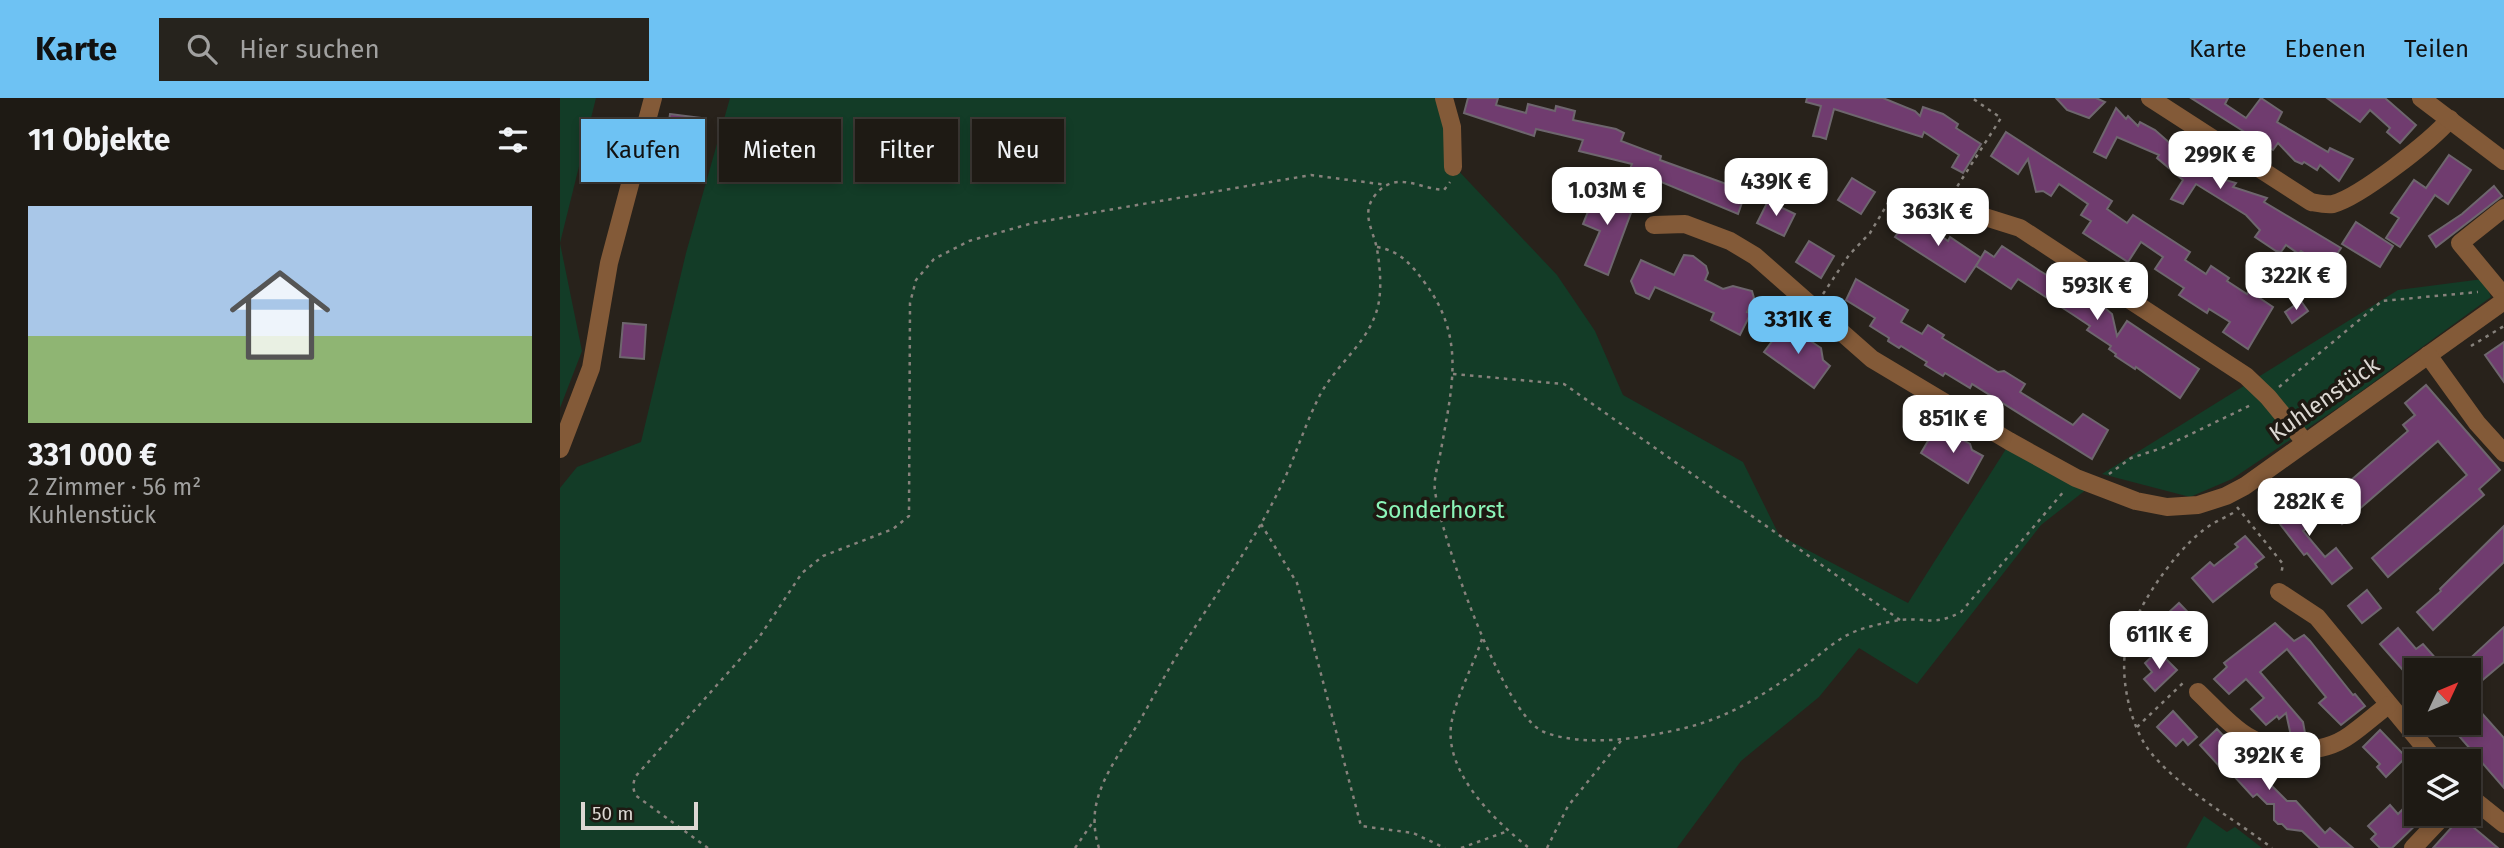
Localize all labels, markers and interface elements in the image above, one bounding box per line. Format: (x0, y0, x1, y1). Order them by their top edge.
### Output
search box (159, 18, 649, 81)
text: Karte (35, 29, 117, 69)
icon: search (183, 30, 221, 68)
text: Hier suchen (239, 34, 380, 65)
text: Karte (2189, 35, 2247, 63)
text: Ebenen (2285, 35, 2366, 63)
text: Teilen (2404, 35, 2469, 63)
chip: Kaufen (581, 119, 705, 182)
chip: Mieten (719, 119, 841, 182)
chip: Filter (855, 119, 958, 182)
chip: Neu (972, 119, 1064, 182)
icon: filters (494, 121, 532, 159)
text: 11 Objekte (28, 122, 170, 158)
pin: 299K € (2163, 132, 2277, 191)
text: 299K € (2184, 140, 2256, 168)
pin: 439K € (1719, 158, 1833, 218)
pin: 1.03M € (1542, 167, 1672, 227)
text: 439K € (1741, 167, 1811, 195)
text: 1.03M € (1568, 176, 1646, 204)
pin: 363K € (1881, 188, 1995, 248)
text: 363K € (1903, 197, 1973, 225)
icon: home (217, 252, 343, 378)
pin: 322K € (2239, 252, 2353, 312)
text: 322K € (2261, 261, 2331, 289)
pin: 593K € (2040, 262, 2154, 322)
text: 593K € (2062, 271, 2132, 299)
pin: 331K € (1741, 296, 1855, 356)
text: 331K € (1764, 305, 1832, 333)
street label: Kuhlenstück (2264, 351, 2385, 447)
pin: 851K € (1896, 396, 2010, 455)
text: 851K € (1919, 404, 1987, 432)
text: 331 000 € (28, 437, 157, 473)
text: 2 Zimmer · 56 m² (28, 473, 201, 501)
pin: 282K € (2252, 478, 2366, 538)
text: 282K € (2274, 487, 2344, 515)
park label: Sonderhorst (1375, 496, 1505, 524)
text: Kuhlenstück (28, 501, 156, 529)
pin: 611K € (2102, 612, 2216, 671)
text: 611K € (2126, 620, 2192, 648)
north arrow (2404, 658, 2482, 735)
map controls (2404, 658, 2481, 826)
pin: 392K € (2212, 732, 2326, 792)
text: 392K € (2234, 741, 2304, 769)
button: layers (2404, 749, 2481, 826)
scale bar (581, 799, 698, 831)
text: 50 m (592, 802, 633, 825)

